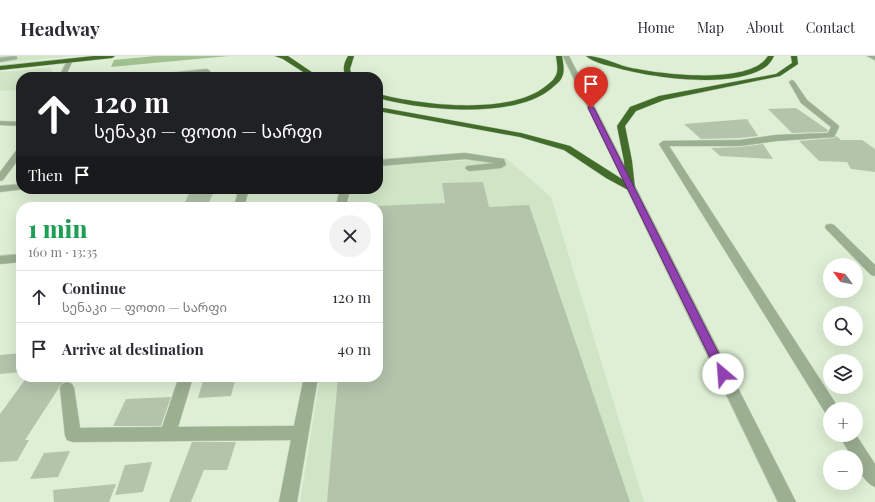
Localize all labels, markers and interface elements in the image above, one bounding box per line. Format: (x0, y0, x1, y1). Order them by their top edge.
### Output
text: Headway (20, 15, 100, 41)
text: Home (637, 18, 675, 37)
text: Map (697, 18, 724, 37)
text: About (746, 18, 784, 37)
text: Contact (806, 18, 855, 37)
pin (574, 67, 608, 108)
icon: arrive (580, 73, 602, 95)
text: 120 m (94, 83, 169, 120)
icon: ahead (28, 88, 80, 140)
text: სენაკი — ფოთი — სარფი (94, 119, 322, 143)
icon: arrive (71, 164, 93, 186)
text: Then (28, 165, 63, 185)
text: 1 min (28, 212, 87, 244)
button: close (329, 215, 371, 257)
text: 160 m · 13:35 (28, 243, 97, 260)
north arrow (823, 258, 863, 298)
map controls (823, 258, 863, 490)
text: Continue (62, 278, 126, 298)
icon: ahead (28, 286, 50, 308)
text: 120 m (332, 287, 371, 307)
text: სენაკი — ფოთი — სარფი (62, 298, 227, 315)
button: search (823, 306, 863, 346)
icon: arrive (28, 338, 50, 360)
text: Arrive at destination (62, 339, 204, 359)
text: 40 m (338, 339, 371, 359)
position arrow (702, 353, 744, 395)
button: layers (823, 354, 863, 394)
button: + (823, 402, 863, 442)
button: − (823, 450, 863, 490)

